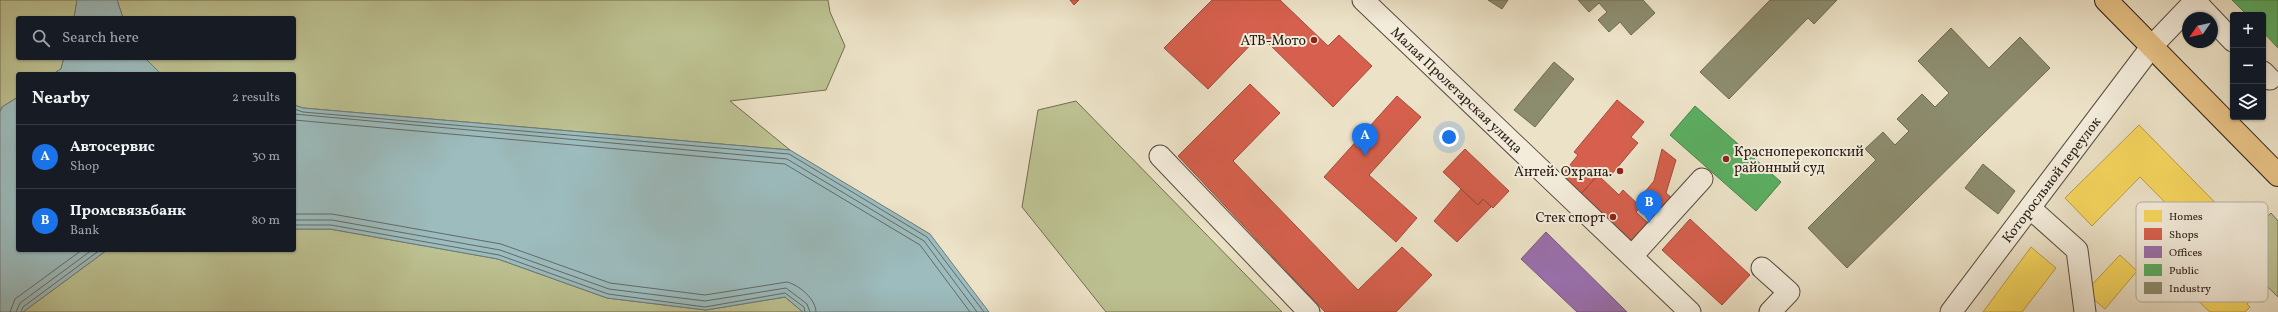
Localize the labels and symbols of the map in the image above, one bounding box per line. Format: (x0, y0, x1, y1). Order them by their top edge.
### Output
north arrow (2182, 12, 2218, 48)
street label: Малая Пролетарская улица (1386, 23, 1526, 158)
place label: АТВ-Мото (1240, 32, 1306, 51)
marker: АТВ-Мото (1309, 35, 1319, 45)
street label: Которосльной переулок (1998, 113, 2106, 247)
pin: A (1352, 123, 1378, 156)
your location (1439, 127, 1459, 147)
place label: Красноперекопский районный суд (1734, 143, 1864, 178)
marker: Красноперекопский районный суд (1721, 154, 1731, 164)
place label: Антей. Охрана. (1514, 163, 1612, 182)
marker: Антей. Охрана. (1615, 166, 1625, 176)
pin: B (1636, 190, 1662, 223)
legend (2136, 202, 2268, 302)
place label: Стек спорт (1536, 209, 1605, 228)
text: Homes (2169, 210, 2203, 225)
marker: Стек спорт (1608, 212, 1618, 222)
text: Shops (2169, 228, 2199, 243)
text: Offices (2169, 246, 2203, 261)
text: Public (2169, 264, 2199, 279)
text: Industry (2169, 282, 2211, 297)

